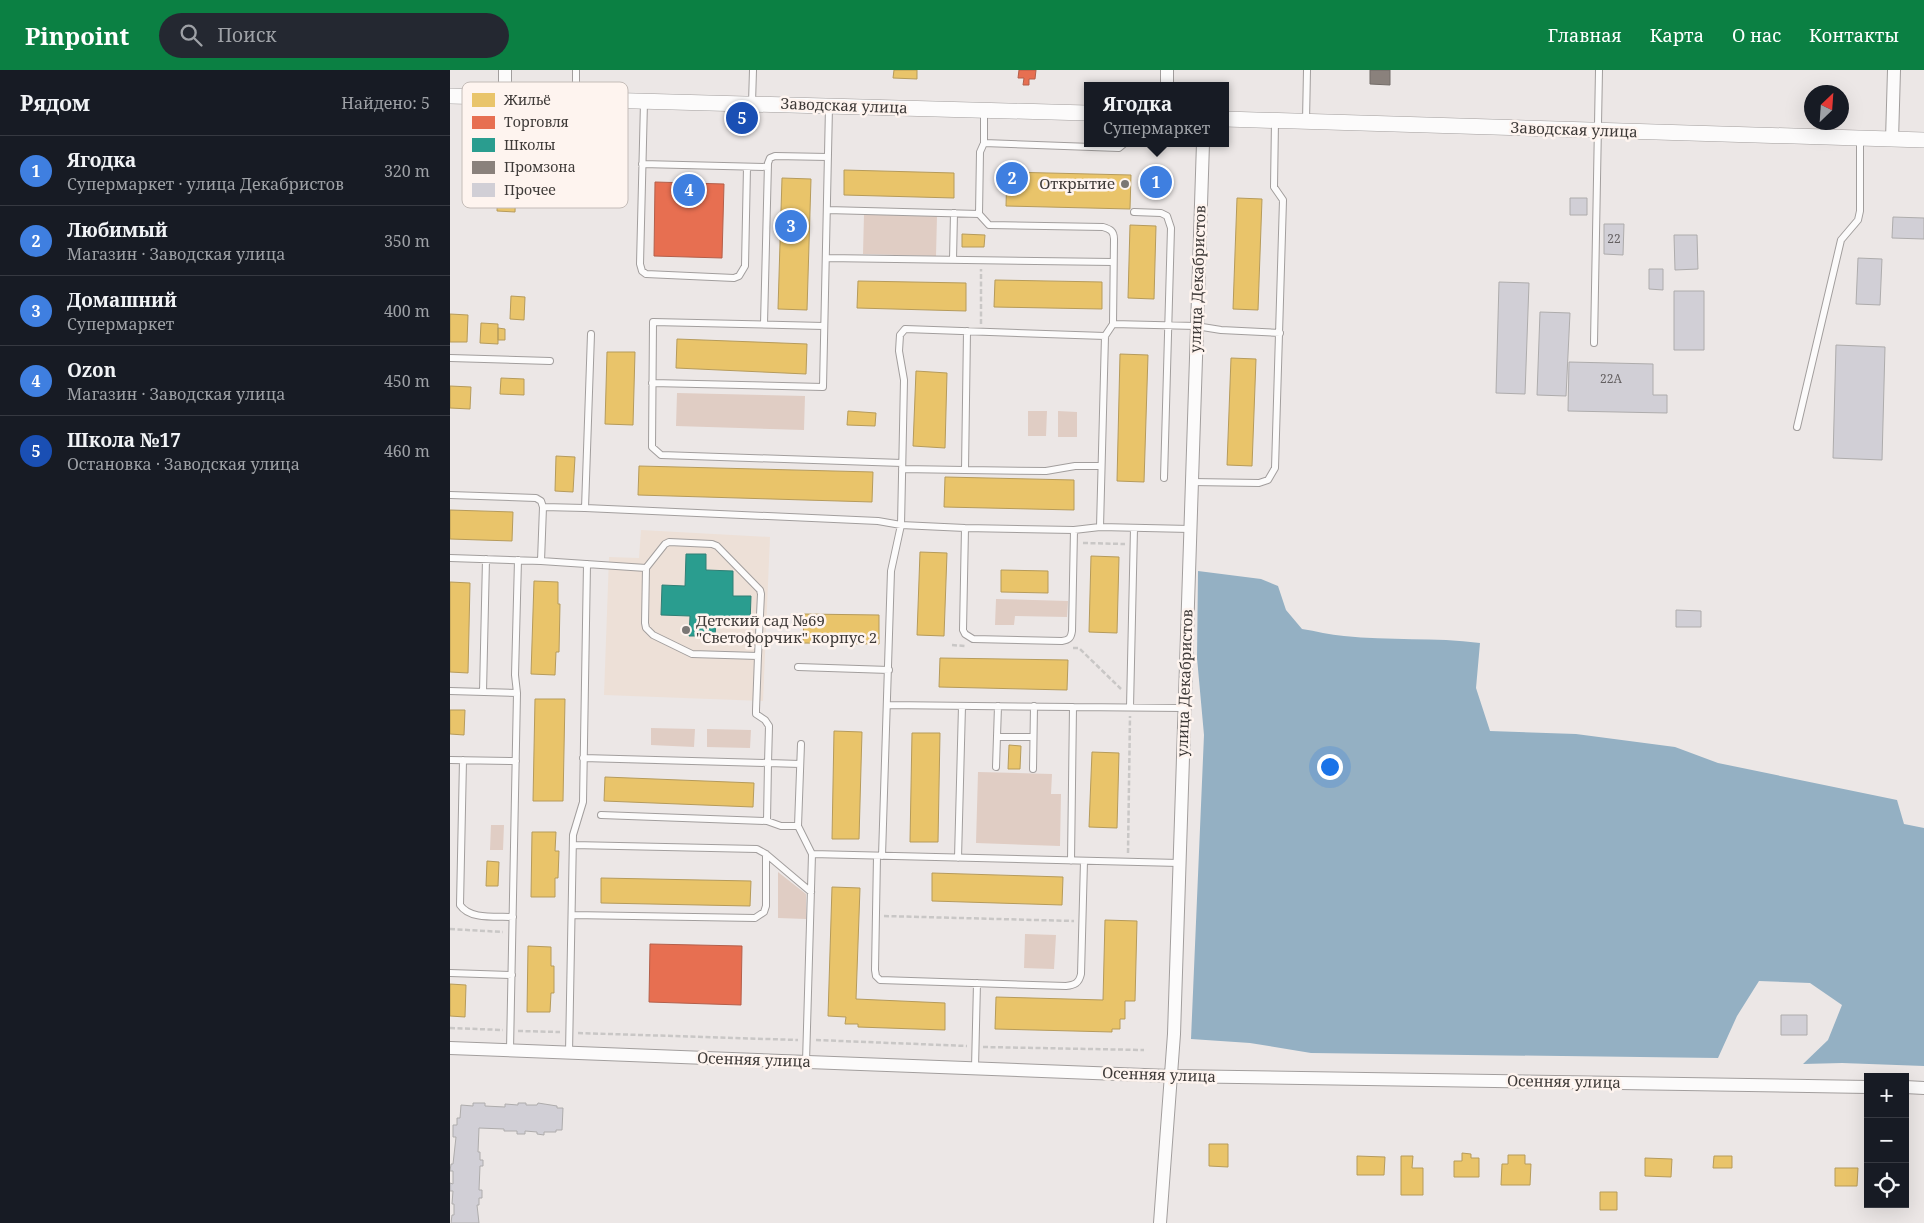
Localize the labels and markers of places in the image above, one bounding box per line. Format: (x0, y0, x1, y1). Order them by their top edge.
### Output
pin: 5 (726, 99, 758, 137)
pin: 2 (996, 159, 1028, 197)
pin: 1 (1140, 163, 1172, 201)
pin: 4 (673, 171, 705, 209)
place label: Открытие (1039, 173, 1115, 193)
marker: Открытие (1119, 178, 1131, 190)
pin: 3 (775, 207, 807, 245)
place label: Детский сад №69 "Светофорчик" корпус 2 (696, 610, 877, 647)
marker: Детский сад №69 "Светофорчик" корпус 2 (680, 624, 692, 636)

